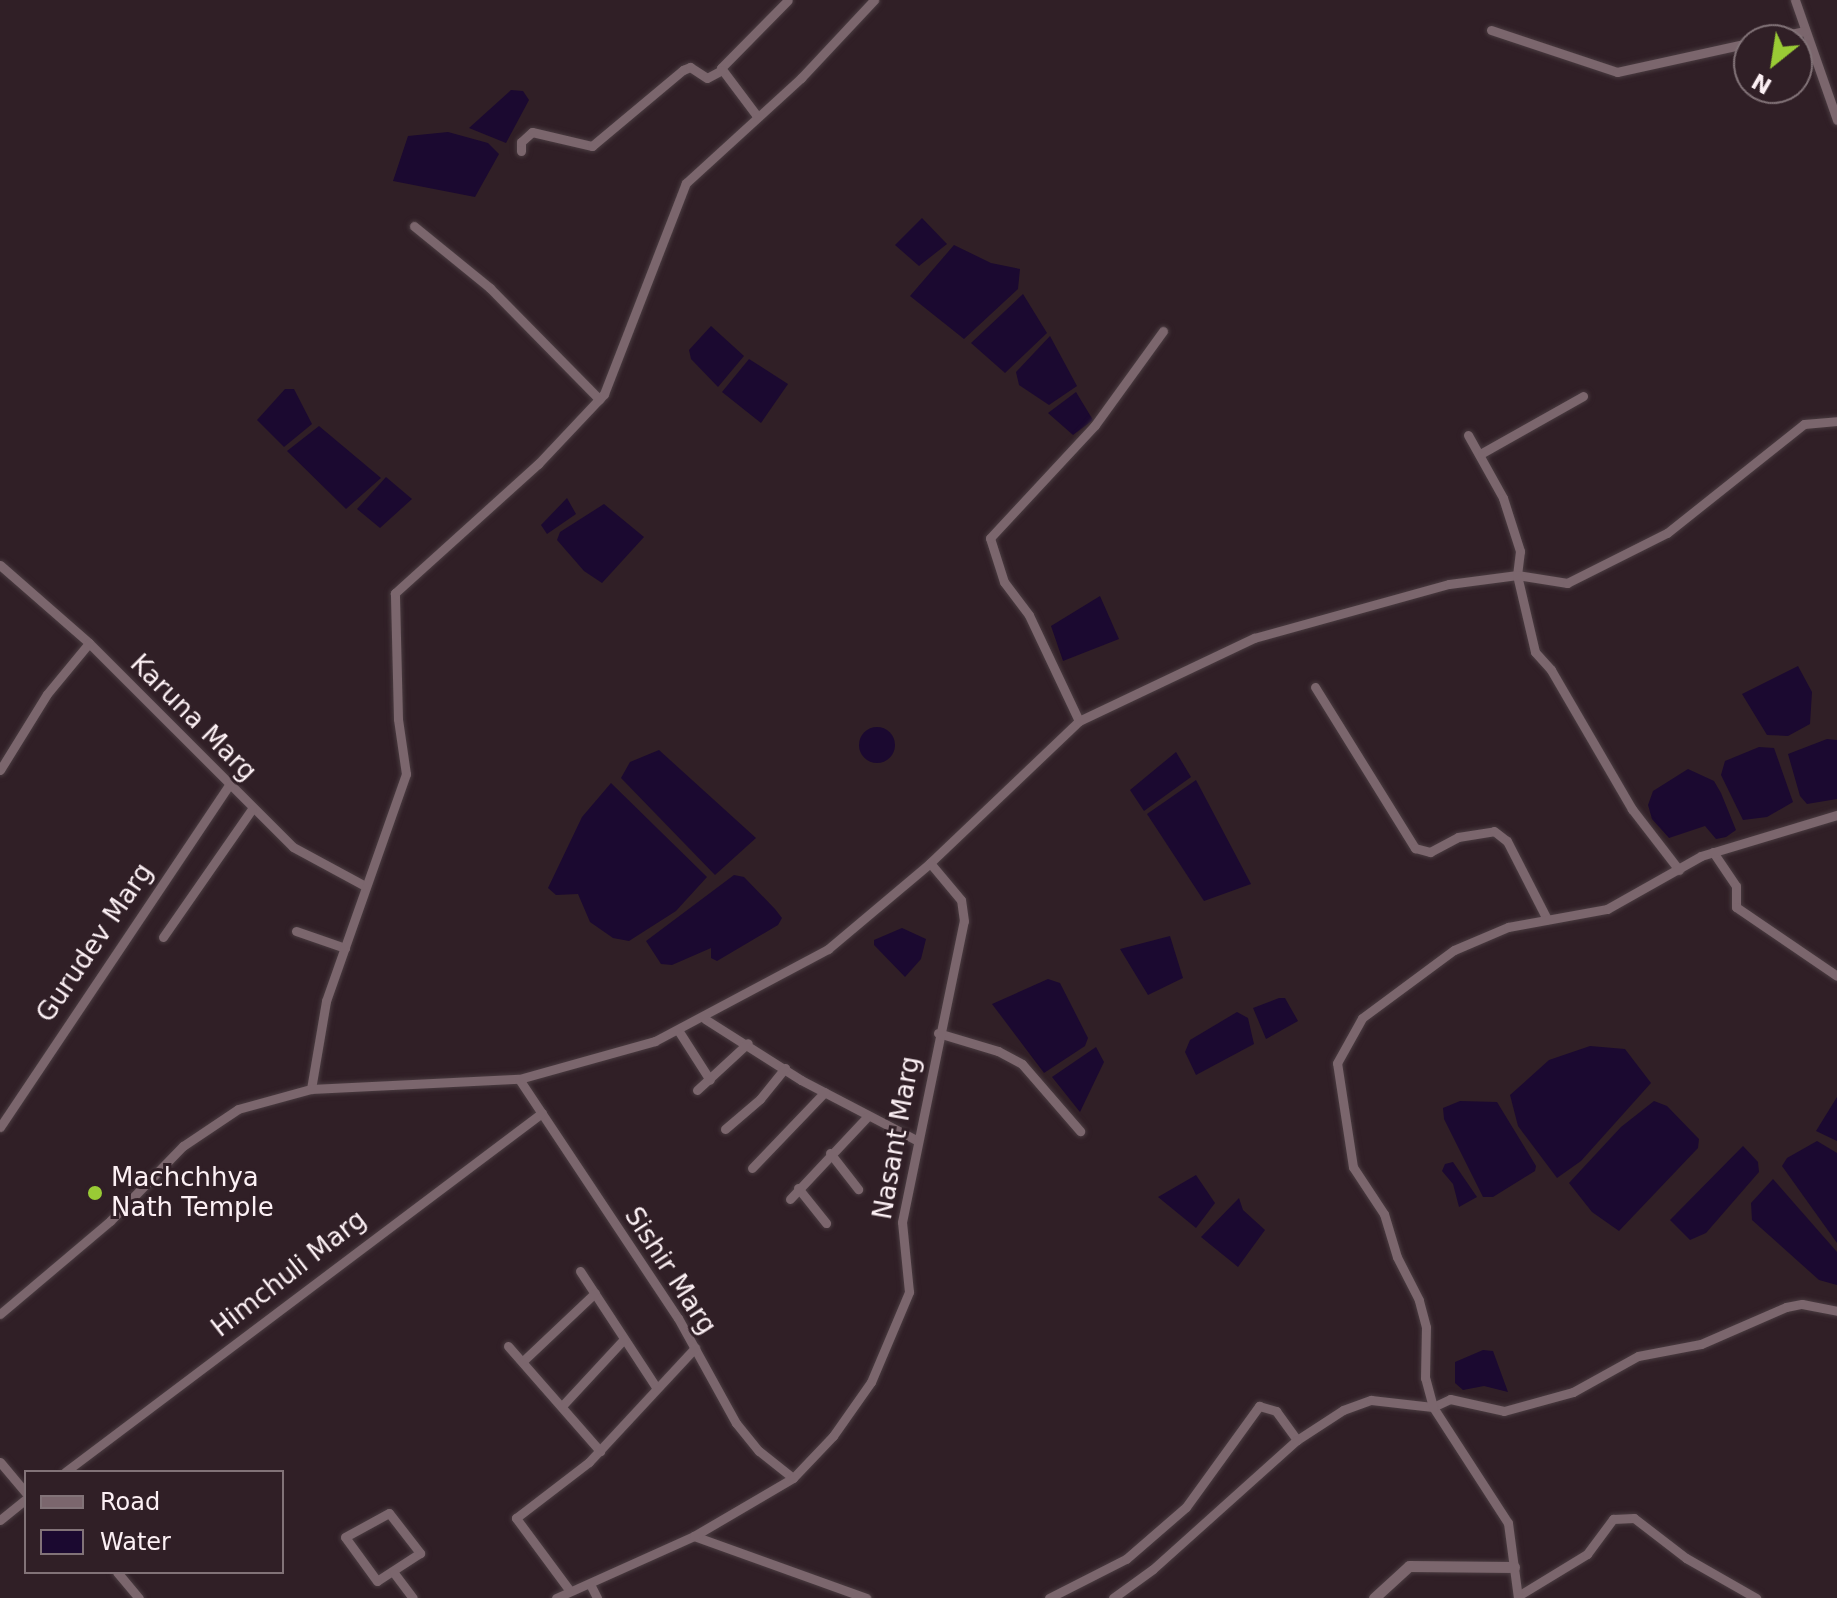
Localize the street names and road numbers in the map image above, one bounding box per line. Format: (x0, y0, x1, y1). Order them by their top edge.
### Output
street label: Karuna Marg (123, 648, 263, 788)
street label: Gurudev Marg (30, 858, 160, 1028)
street label: Nasant Marg (867, 1054, 927, 1222)
street label: Sishir Marg (617, 1202, 723, 1340)
street label: Himchuli Marg (206, 1204, 372, 1344)

